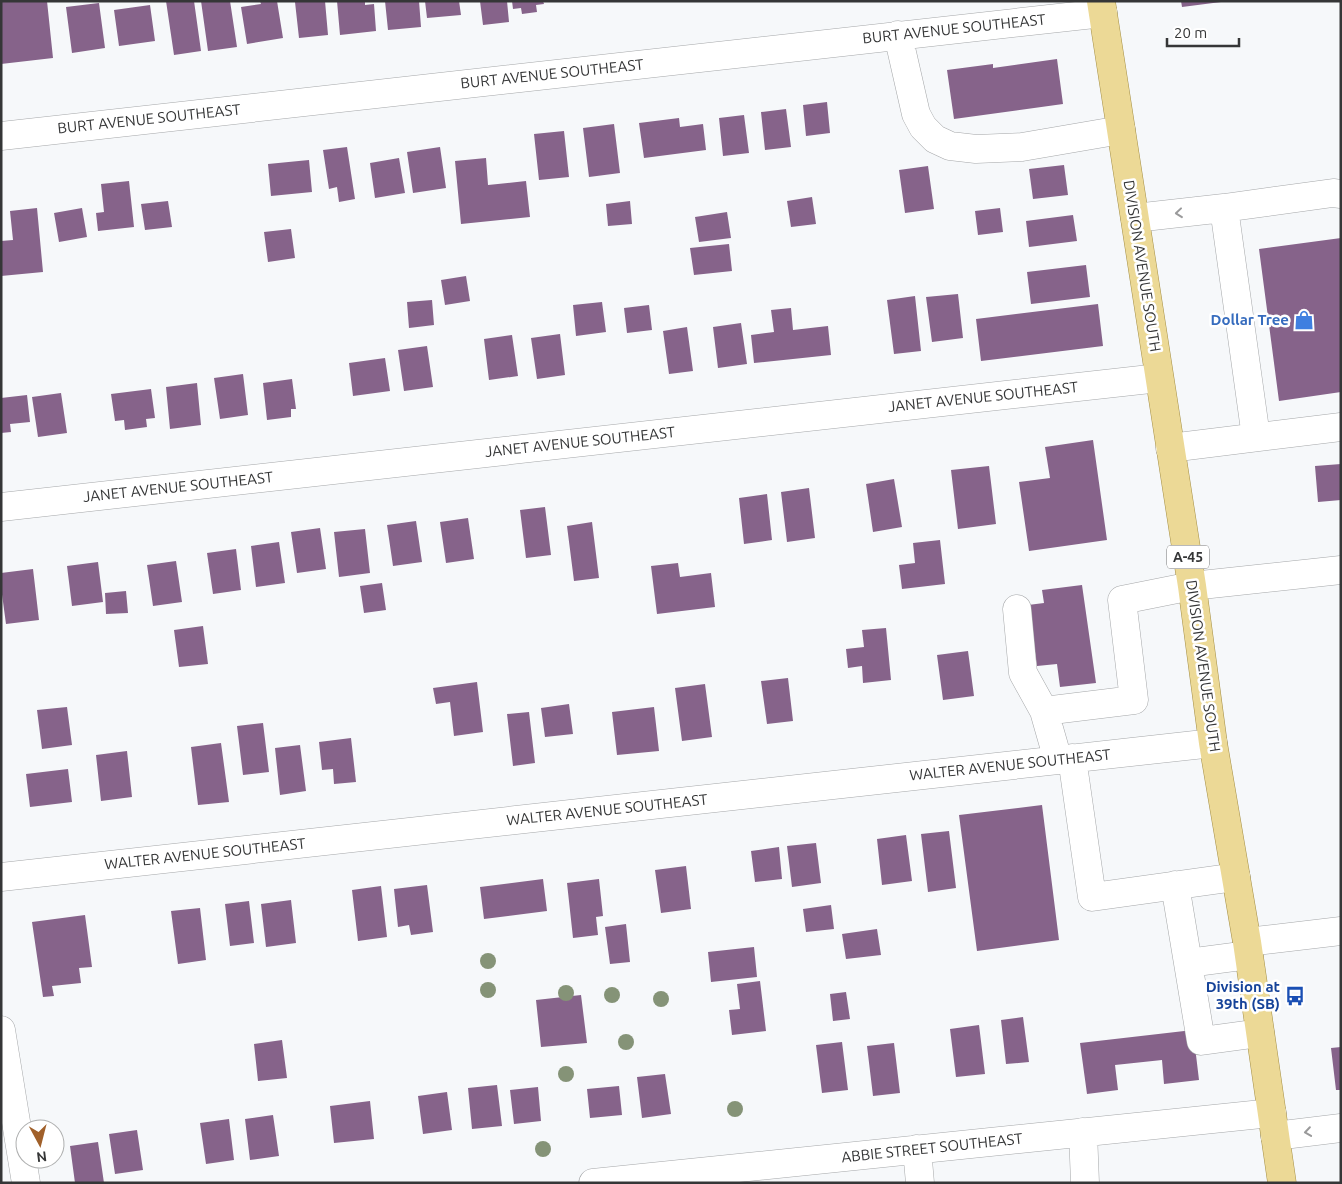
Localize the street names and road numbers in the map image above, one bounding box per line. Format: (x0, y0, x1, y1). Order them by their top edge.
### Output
street label: BURT AVENUE SOUTHEAST (862, 10, 1047, 47)
street label: BURT AVENUE SOUTHEAST (460, 55, 645, 92)
street label: BURT AVENUE SOUTHEAST (57, 100, 242, 137)
street label: DIVISION AVENUE SOUTH (1121, 179, 1164, 353)
street label: JANET AVENUE SOUTHEAST (887, 378, 1079, 415)
street label: JANET AVENUE SOUTHEAST (484, 423, 676, 460)
street label: JANET AVENUE SOUTHEAST (82, 468, 274, 505)
road number: A-45 (1167, 546, 1209, 568)
street label: DIVISION AVENUE SOUTH (1183, 579, 1224, 753)
street label: WALTER AVENUE SOUTHEAST (909, 745, 1112, 784)
street label: WALTER AVENUE SOUTHEAST (506, 790, 709, 829)
street label: WALTER AVENUE SOUTHEAST (104, 834, 307, 873)
street label: ABBIE STREET SOUTHEAST (841, 1129, 1024, 1165)

